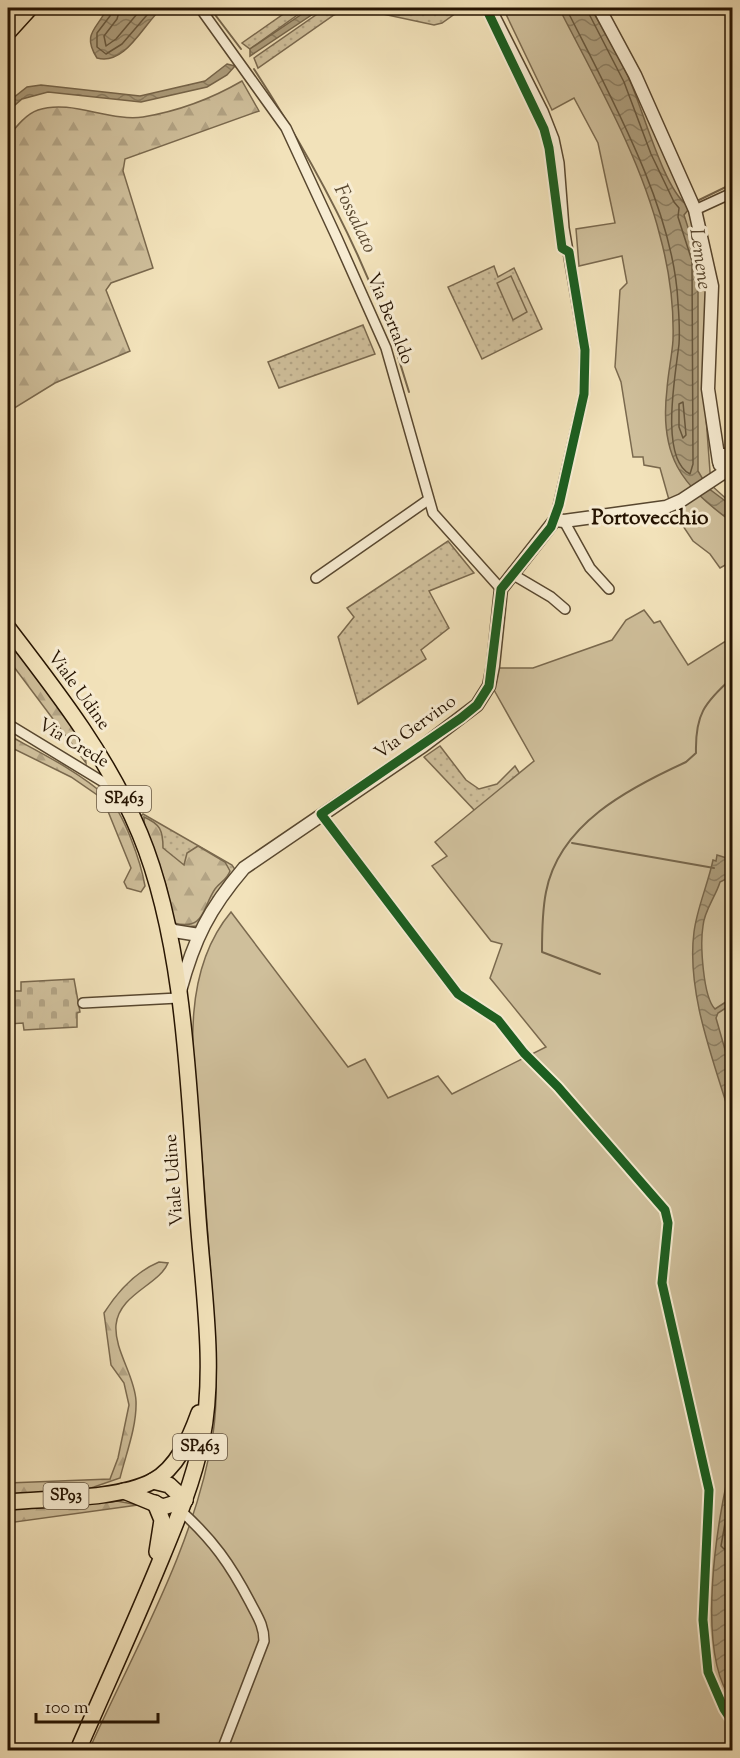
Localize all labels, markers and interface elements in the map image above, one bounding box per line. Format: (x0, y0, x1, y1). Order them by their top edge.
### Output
water label: Fossalato (325, 180, 383, 258)
water label: Lemene (680, 227, 718, 291)
street label: Via Bertaldo (359, 269, 419, 369)
district label: Portovecchio (591, 504, 709, 534)
street label: Viale Udine (40, 646, 116, 736)
street label: Via Gervino (370, 689, 462, 767)
street label: Via Crede (33, 713, 113, 775)
road number: SP463 (97, 786, 151, 812)
street label: Viale Udine (159, 1133, 191, 1227)
road number: SP463 (173, 1434, 227, 1460)
road number: SP93 (44, 1483, 88, 1509)
scale bar (36, 1686, 158, 1724)
text: 100 m (45, 1696, 89, 1722)

